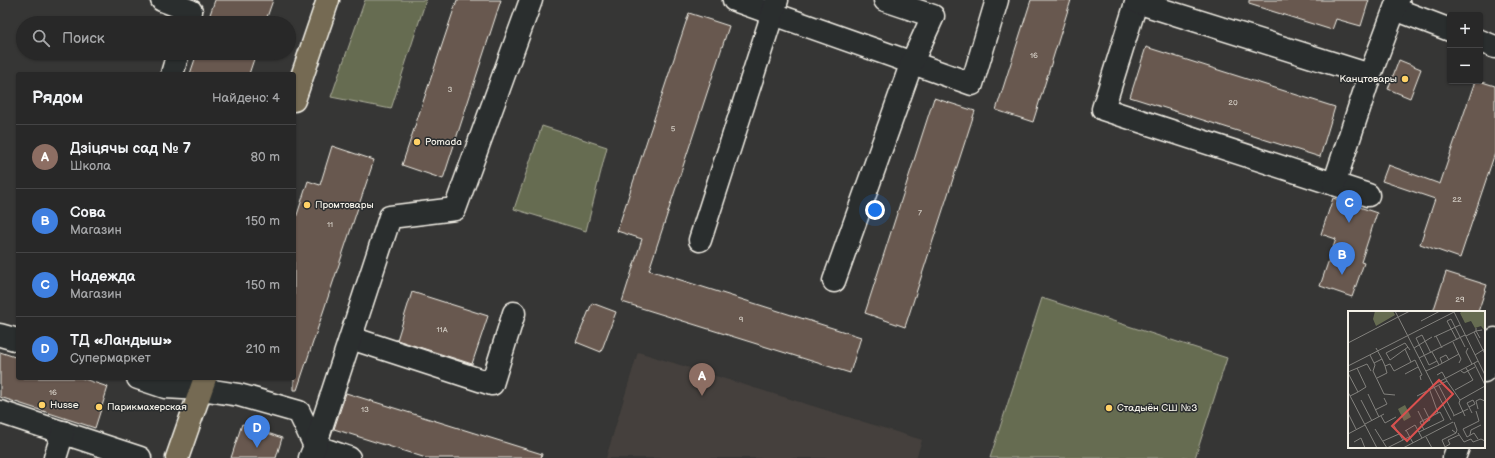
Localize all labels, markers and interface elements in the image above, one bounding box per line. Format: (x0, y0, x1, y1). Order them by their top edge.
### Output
map controls (1447, 12, 1483, 84)
button: + (1447, 12, 1483, 48)
search box (16, 16, 296, 60)
icon: search (30, 27, 52, 49)
text: Поиск (62, 29, 105, 48)
button: − (1447, 48, 1483, 84)
house number: 16 (1030, 51, 1038, 60)
place label: Канцтовары (1339, 73, 1397, 85)
marker: Канцтовары (1400, 74, 1410, 84)
house number: 3 (448, 85, 453, 94)
text: Рядом (32, 88, 83, 108)
text: Найдено: 4 (212, 90, 280, 106)
house number: 20 (1228, 98, 1238, 107)
house number: 5 (671, 124, 676, 133)
place label: Pomada (425, 136, 462, 148)
marker: Pomada (412, 137, 422, 147)
text: Дзіцячы сад № 7 (70, 139, 191, 158)
text: A (41, 149, 49, 165)
text: 80 m (251, 149, 280, 165)
text: Школа (70, 158, 111, 174)
pin: C (1336, 190, 1362, 223)
house number: 22 (1452, 195, 1462, 204)
place label: Промтовары (315, 199, 374, 211)
marker: Промтовары (302, 200, 312, 210)
your location (865, 200, 885, 220)
text: Сова (70, 203, 106, 222)
house number: 7 (918, 208, 922, 217)
text: B (40, 213, 50, 229)
text: 150 m (246, 213, 280, 229)
house number: 11 (327, 220, 333, 229)
text: Магазин (70, 222, 122, 238)
pin: B (1329, 242, 1355, 275)
text: Надежда (70, 267, 135, 286)
text: C (40, 277, 50, 293)
text: 150 m (246, 277, 280, 293)
text: Магазин (70, 286, 122, 302)
house number: 29 (1455, 295, 1465, 304)
inset map (1348, 311, 1485, 448)
house number: 9 (739, 315, 744, 324)
house number: 11А (436, 325, 448, 334)
text: ТД «Ландыш» (70, 331, 172, 350)
text: D (40, 341, 50, 357)
text: 210 m (246, 341, 280, 357)
text: Супермаркет (70, 350, 151, 366)
pin: A (689, 363, 715, 396)
house number: 16 (49, 388, 57, 397)
place label: Husse (50, 399, 79, 411)
marker: Husse (37, 400, 47, 410)
place label: Парикмахерская (107, 401, 187, 413)
marker: Парикмахерская (94, 402, 104, 412)
place label: Стадыён СШ №3 (1117, 402, 1197, 414)
marker: Стадыён СШ №3 (1104, 403, 1114, 413)
house number: 13 (361, 405, 369, 414)
pin: D (244, 415, 270, 448)

